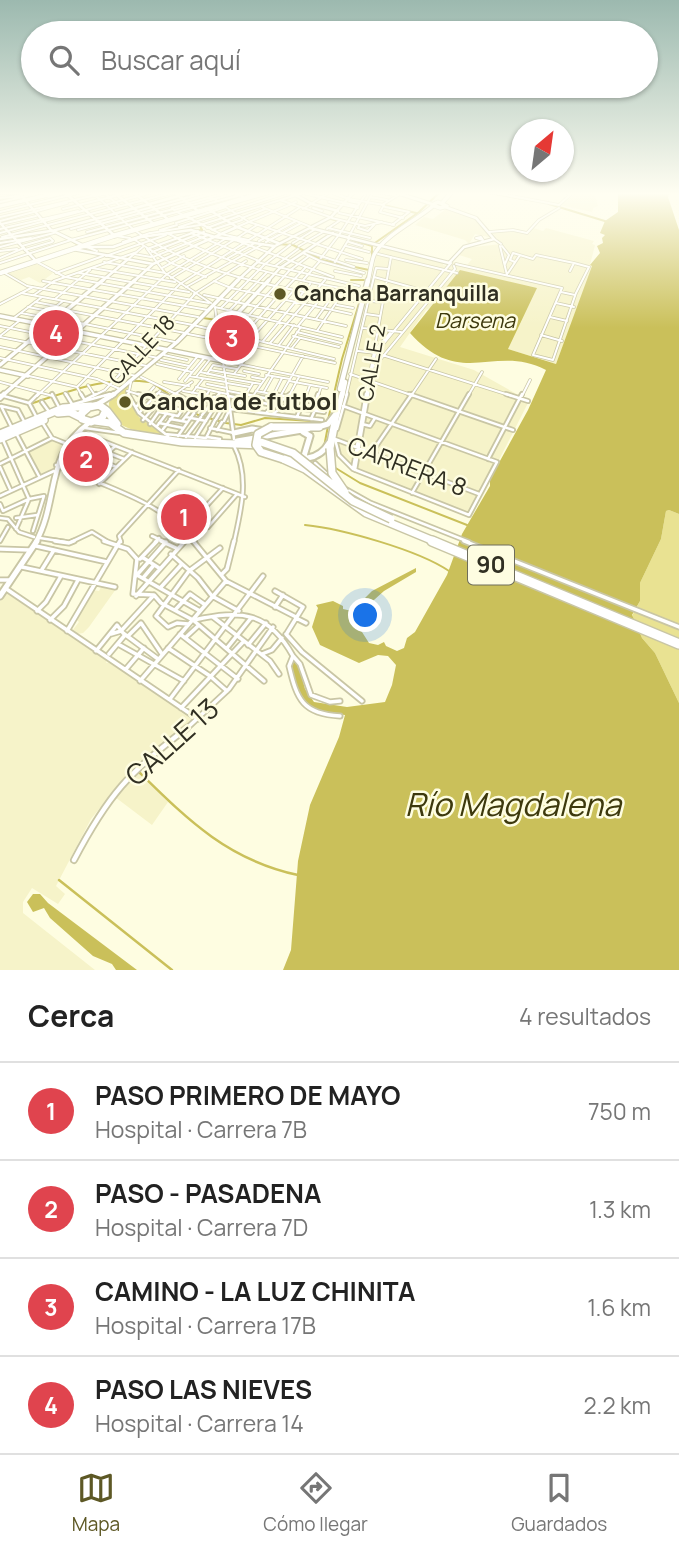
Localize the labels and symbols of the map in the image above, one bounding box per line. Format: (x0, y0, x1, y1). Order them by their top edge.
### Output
north arrow (511, 119, 574, 182)
place label: Cancha Barranquilla (294, 279, 499, 307)
marker: Cancha Barranquilla (272, 286, 288, 302)
water label: Darsena (435, 306, 516, 334)
pin: 4 (33, 307, 79, 359)
street label: CALLE 18 (102, 308, 181, 390)
pin: 3 (209, 312, 255, 364)
street label: CALLE 2 (350, 322, 392, 403)
place label: Cancha de futbol (139, 384, 338, 417)
marker: Cancha de futbol (117, 394, 133, 410)
street label: CARRERA 8 (343, 428, 472, 503)
pin: 2 (63, 433, 109, 485)
pin: 1 (161, 491, 207, 543)
road number: 90 (468, 545, 514, 584)
your location (348, 598, 382, 632)
street label: CALLE 13 (116, 689, 226, 793)
water label: Río Magdalena (405, 782, 623, 826)

